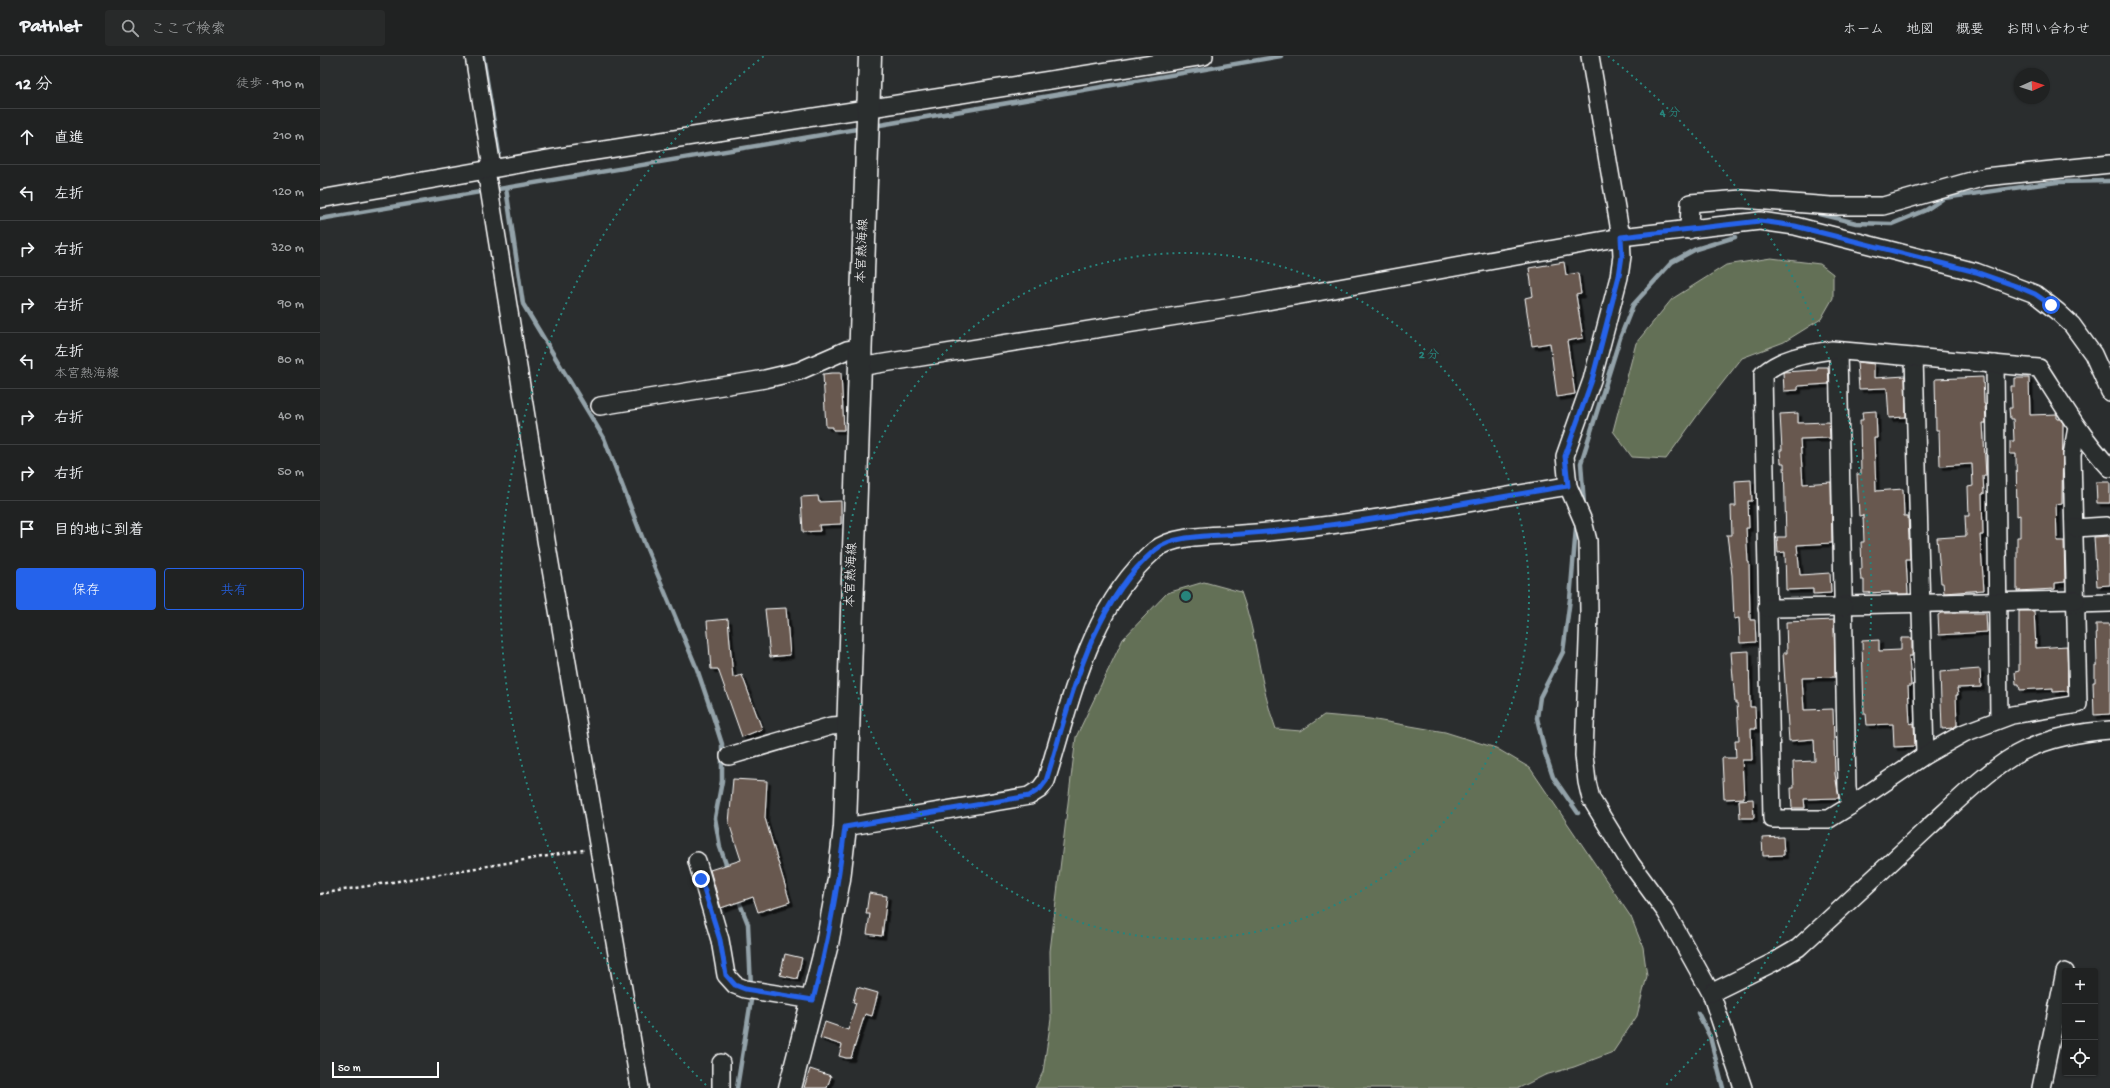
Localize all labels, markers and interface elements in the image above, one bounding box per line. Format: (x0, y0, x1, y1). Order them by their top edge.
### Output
search box (105, 10, 385, 46)
text: Pathlet (20, 16, 81, 39)
icon: search (119, 17, 141, 39)
text: ここで検索 (151, 21, 226, 39)
text: ホーム (1843, 22, 1884, 39)
text: 地図 (1906, 22, 1934, 39)
text: 概要 (1956, 22, 1984, 39)
text: お問い合わせ (2006, 22, 2090, 39)
north arrow (2014, 68, 2050, 104)
text: 12 分 (16, 76, 52, 96)
text: 徒歩 · 910 m (236, 77, 304, 92)
text: 4 分 (1659, 106, 1680, 121)
icon: ahead (16, 126, 38, 148)
text: 210 m (273, 129, 304, 144)
text: 直進 (54, 130, 84, 148)
icon: left (16, 182, 38, 204)
text: 120 m (273, 185, 304, 200)
text: 左折 (54, 186, 84, 204)
street label: 本宮熱海線 (854, 217, 872, 284)
icon: right (16, 238, 38, 260)
text: 320 m (271, 241, 304, 256)
text: 右折 (54, 242, 84, 260)
icon: right (16, 294, 38, 316)
route start (2042, 296, 2060, 314)
text: 90 m (278, 297, 304, 312)
text: 右折 (54, 298, 84, 316)
text: 左折 (54, 344, 84, 362)
text: 2 分 (1419, 348, 1439, 363)
icon: left (16, 350, 38, 372)
text: 80 m (277, 353, 304, 368)
text: 本宮熱海線 (54, 367, 119, 382)
icon: right (16, 406, 38, 428)
text: 40 m (278, 409, 304, 424)
text: 右折 (54, 410, 84, 428)
icon: right (16, 462, 38, 484)
text: 50 m (277, 465, 304, 480)
text: 右折 (54, 466, 84, 484)
icon: arrive (16, 518, 38, 540)
text: 目的地に到着 (54, 522, 144, 540)
street label: 本宮熱海線 (843, 541, 861, 608)
button: 保存 (16, 568, 156, 610)
button: 共有 (164, 568, 304, 610)
centre of rings (1179, 589, 1193, 603)
route end (692, 870, 710, 888)
map controls (2062, 968, 2098, 1076)
button: + (2062, 968, 2098, 1004)
button: − (2062, 1004, 2098, 1040)
button: locate (2062, 1040, 2098, 1076)
scale bar (332, 1060, 439, 1079)
text: 50 m (338, 1063, 360, 1075)

